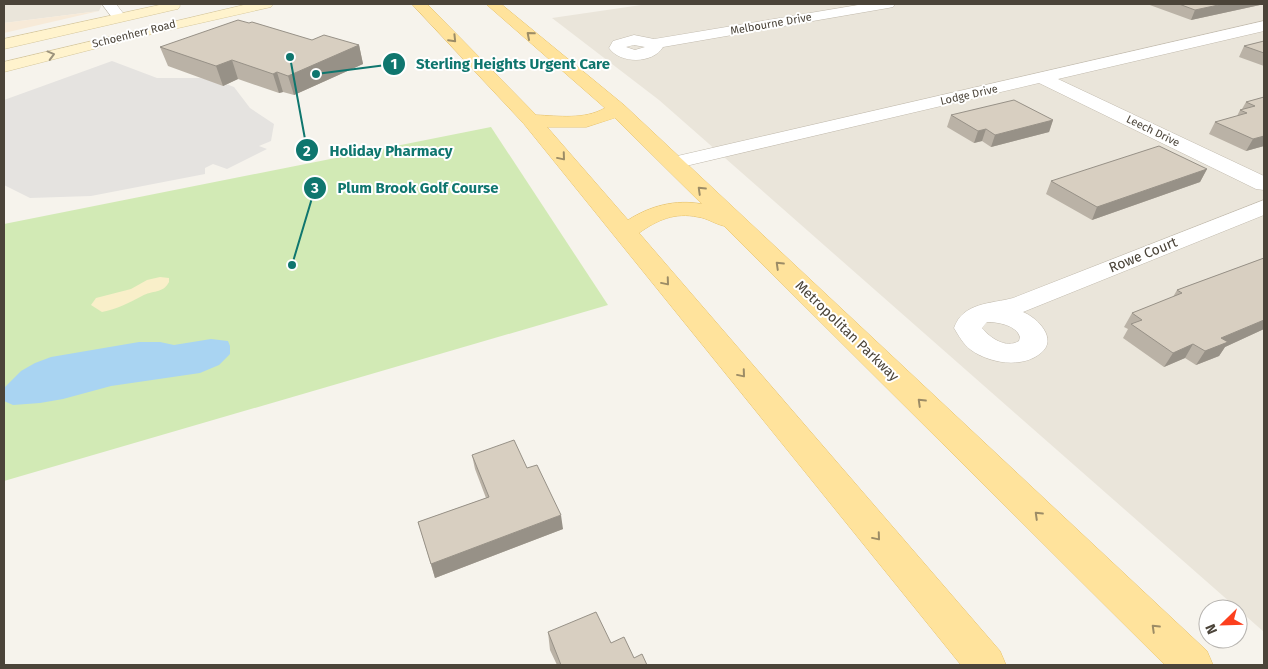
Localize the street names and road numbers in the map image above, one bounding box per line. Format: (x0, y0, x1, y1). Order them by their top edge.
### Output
street label: Melbourne Drive (729, 10, 813, 38)
street label: Schoenherr Road (91, 17, 177, 51)
street label: Lodge Drive (939, 82, 999, 108)
street label: Leech Drive (1124, 113, 1182, 149)
street label: Rowe Court (1106, 233, 1181, 276)
street label: Metropolitan Parkway (792, 277, 902, 385)

